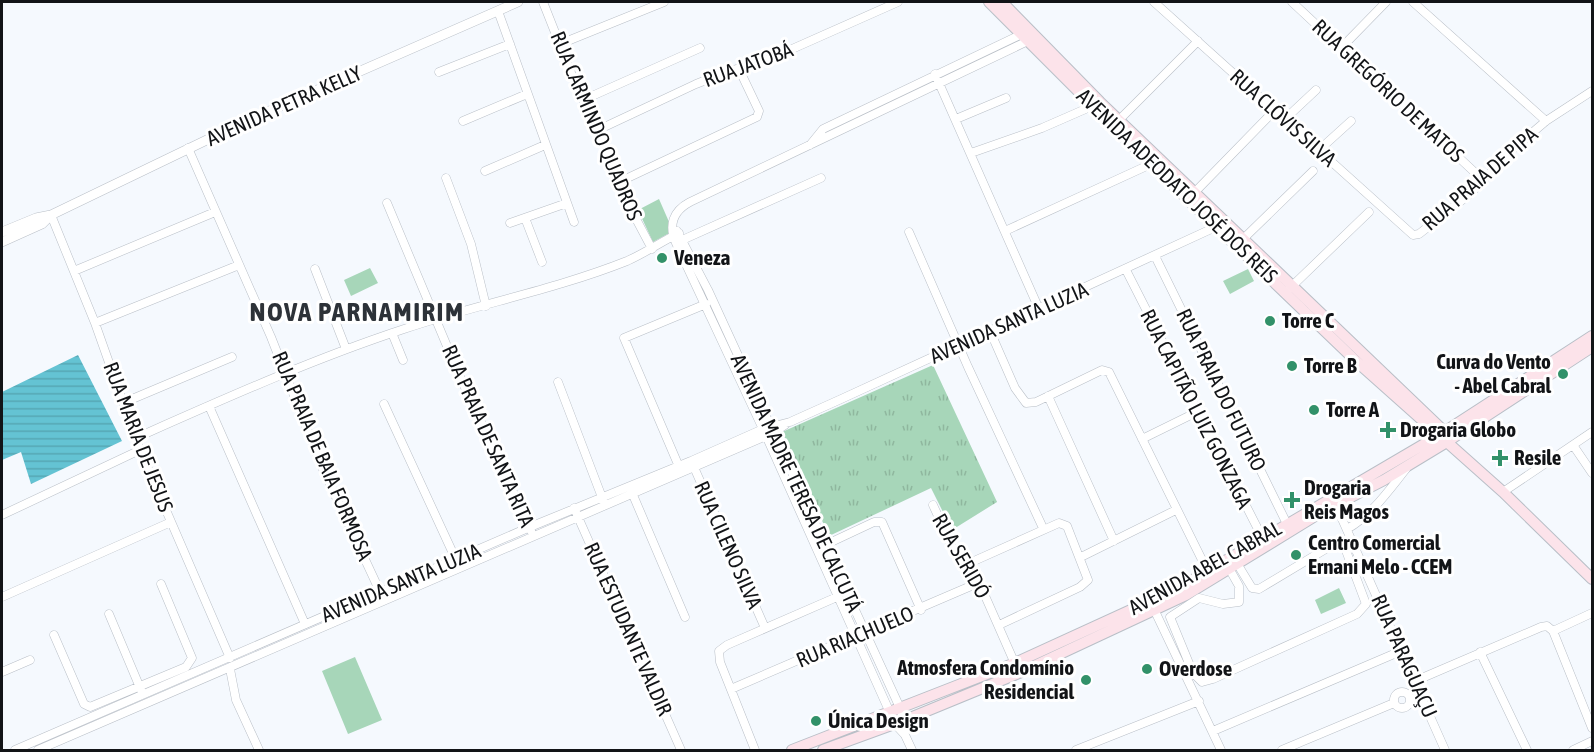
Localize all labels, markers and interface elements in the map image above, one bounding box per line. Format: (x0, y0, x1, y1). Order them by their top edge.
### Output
street label: RUA GREGÓRIO DE MATOS (1308, 14, 1469, 167)
street label: RUA CARMINDO QUADROS (546, 27, 648, 224)
street label: RUA JATOBÁ (700, 37, 796, 91)
street label: AVENIDA PETRA KELLY (202, 60, 365, 150)
street label: RUA CLÓVIS SILVA (1226, 64, 1342, 171)
street label: AVENIDA ADEODATO JOSÉ DOS REIS (1073, 83, 1283, 288)
street label: RUA PRAIA DE PIPA (1417, 121, 1542, 235)
place label: Veneza (673, 245, 730, 269)
marker: Veneza (655, 251, 669, 265)
street label: AVENIDA SANTA LUZIA (926, 276, 1092, 368)
district label: NOVA PARNAMIRIM (249, 296, 465, 327)
street label: RUA PRAIA DO FUTURO (1172, 304, 1272, 475)
street label: RUA CAPITÃO LUIZ GONZAGA (1136, 305, 1258, 513)
place label: Torre C (1282, 308, 1335, 332)
marker: Torre C (1263, 314, 1277, 328)
street label: RUA PRAIA DE SANTA RITA (438, 341, 540, 531)
street label: RUA PRAIA DE BAIA FORMOSA (268, 348, 378, 564)
place label: Curva do Vento - Abel Cabral (1436, 349, 1551, 397)
street label: AVENIDA MADRE TERESA DE CALCUTÁ (727, 350, 868, 616)
place label: Torre B (1304, 353, 1357, 377)
street label: RUA MARIA DE JESUS (99, 358, 179, 515)
marker: Torre B (1285, 359, 1299, 373)
marker: Curva do Vento - Abel Cabral (1556, 367, 1570, 381)
place label: Torre A (1326, 397, 1380, 421)
marker: Torre A (1307, 403, 1321, 417)
place label: Drogaria Globo (1400, 417, 1516, 441)
marker: Drogaria Globo (1381, 423, 1395, 437)
place label: Resile (1514, 445, 1561, 469)
marker: Resile (1491, 449, 1509, 467)
place label: Drogaria Reis Magos (1304, 475, 1389, 523)
street label: RUA CILENO SILVA (690, 477, 768, 613)
marker: Drogaria Reis Magos (1285, 493, 1299, 507)
street label: RUA SERIDÓ (928, 509, 996, 602)
street label: AVENIDA ABEL CABRAL (1124, 515, 1285, 619)
place label: Centro Comercial Ernani Melo - CCEM (1308, 530, 1452, 578)
street label: AVENIDA SANTA LUZIA (317, 537, 484, 626)
street label: RUA ESTUDANTE VALDIR (580, 538, 678, 719)
marker: Centro Comercial Ernani Melo - CCEM (1289, 548, 1303, 562)
street label: RUA PARAGUAÇU (1367, 590, 1443, 721)
street label: RUA RIACHUELO (792, 601, 917, 672)
place label: Atmosfera Condomínio Residencial (896, 655, 1074, 703)
place label: Overdose (1159, 656, 1232, 680)
marker: Overdose (1140, 662, 1154, 676)
marker: Atmosfera Condomínio Residencial (1079, 673, 1093, 687)
place label: Única Design (828, 708, 929, 732)
marker: Única Design (809, 714, 823, 728)

